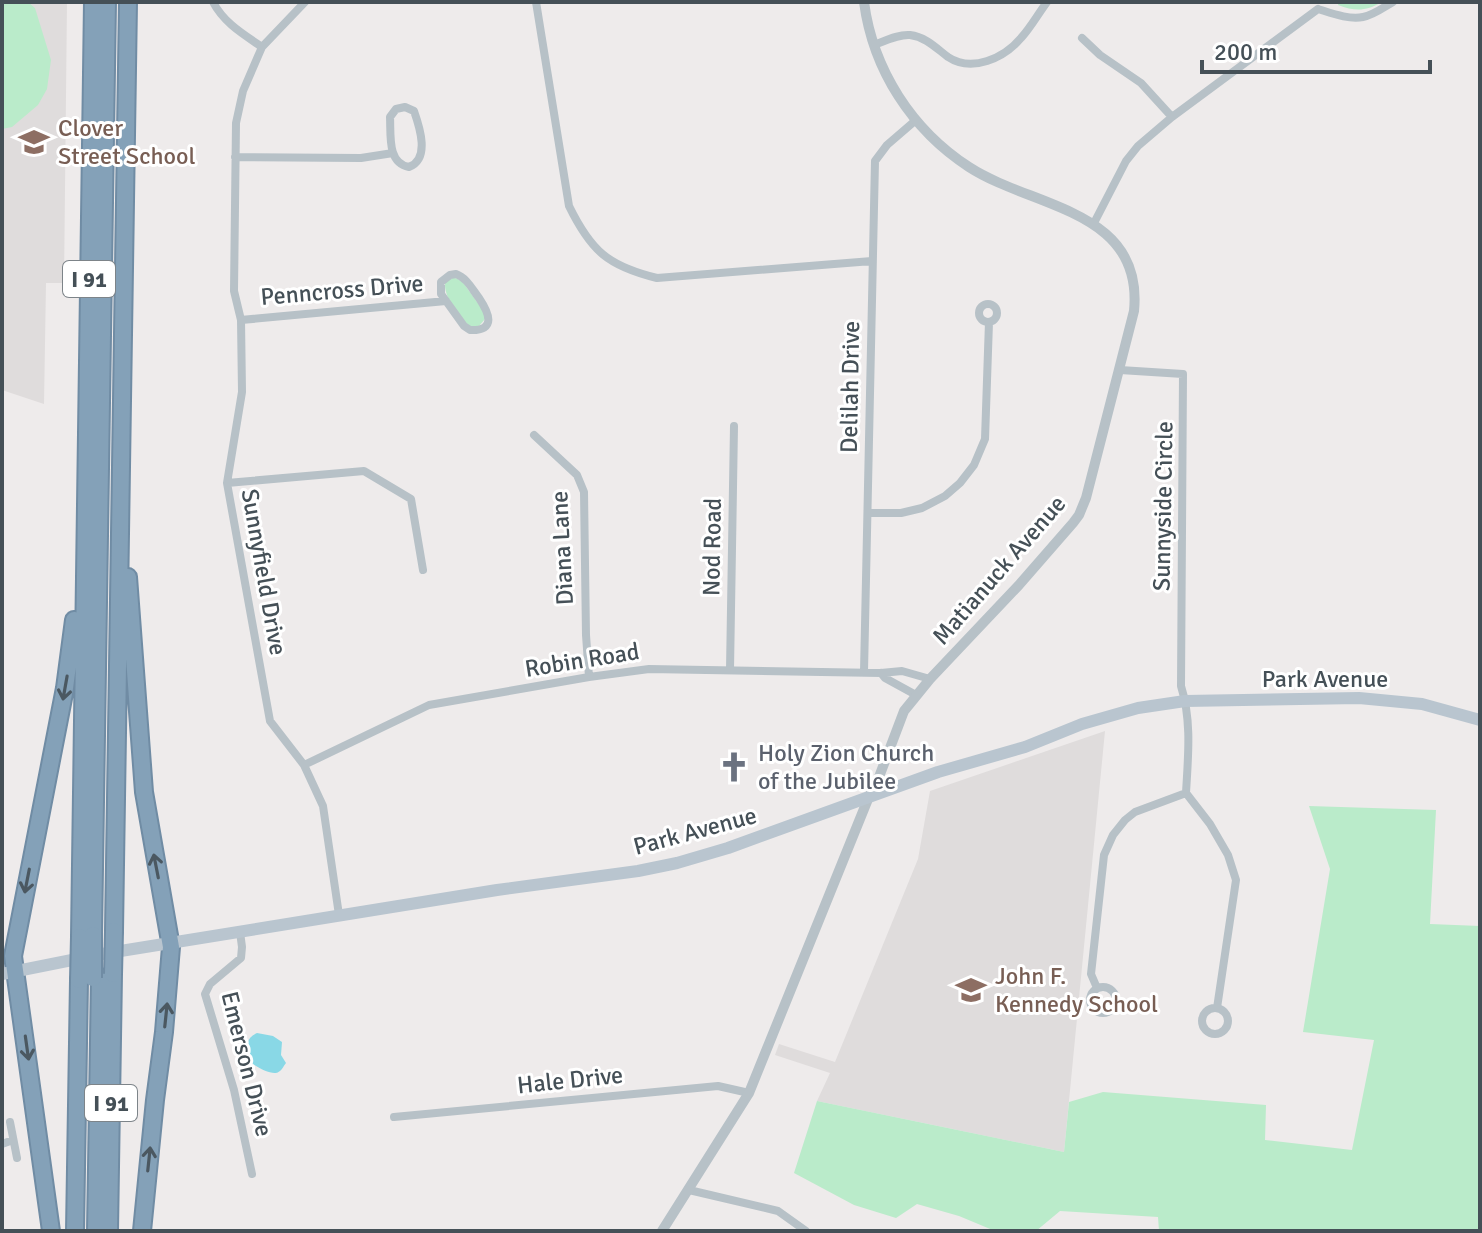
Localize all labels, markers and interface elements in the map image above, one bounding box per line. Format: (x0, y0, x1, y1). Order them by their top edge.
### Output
scale bar (1202, 24, 1430, 74)
text: 200 m (1214, 37, 1277, 67)
place label: Clover Street School (58, 113, 196, 171)
school or university icon: Clover Street School (17, 125, 51, 159)
road number: I 91 (63, 261, 115, 297)
street label: Penncross Drive (259, 268, 425, 312)
street label: Delilah Drive (834, 321, 866, 453)
street label: Sunnyside Circle (1147, 421, 1179, 591)
street label: Sunnyfield Drive (235, 486, 293, 658)
street label: Matianuck Avenue (926, 489, 1072, 651)
street label: Diana Lane (544, 490, 580, 606)
street label: Nod Road (696, 498, 728, 596)
street label: Robin Road (523, 636, 641, 684)
street label: Park Avenue (1262, 664, 1388, 694)
one-way arrow (56, 674, 71, 700)
place label: Holy Zion Church of the Jubilee (758, 738, 934, 796)
church icon: Holy Zion Church of the Jubilee (717, 750, 751, 784)
street label: Park Avenue (630, 800, 760, 862)
one-way arrow (148, 854, 163, 880)
one-way arrow (19, 867, 34, 893)
place label: John F. Kennedy School (995, 961, 1158, 1019)
school or university icon: John F. Kennedy School (954, 973, 988, 1007)
street label: Emerson Drive (214, 988, 280, 1140)
one-way arrow (158, 1002, 173, 1029)
one-way arrow (20, 1035, 35, 1060)
street label: Hale Drive (516, 1060, 624, 1100)
road number: I 91 (85, 1085, 137, 1121)
one-way arrow (142, 1146, 157, 1173)

